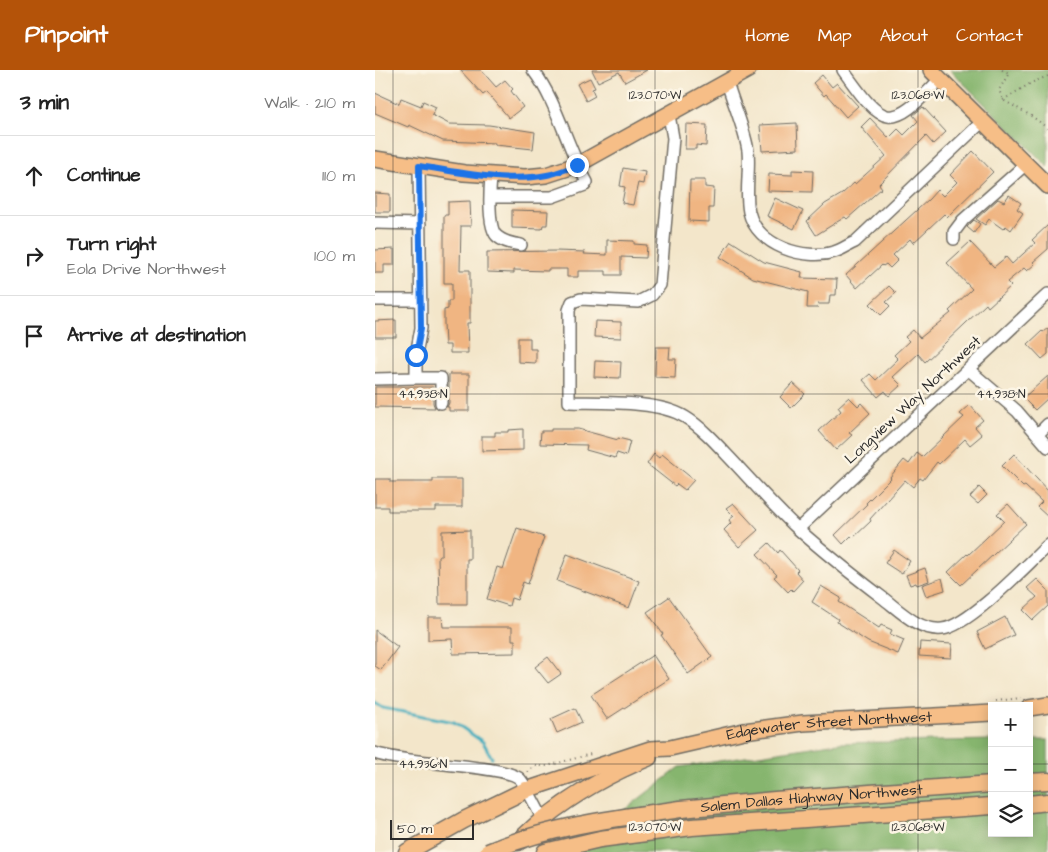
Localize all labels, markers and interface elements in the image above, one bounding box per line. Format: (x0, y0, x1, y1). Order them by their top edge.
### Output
text: Pinpoint (25, 18, 108, 52)
text: Home (745, 23, 790, 48)
text: Map (818, 23, 852, 48)
text: About (880, 23, 928, 48)
text: Contact (956, 23, 1023, 48)
text: 123.070°W (629, 87, 682, 104)
text: 123.068°W (892, 87, 945, 104)
text: 3 min (20, 88, 69, 117)
text: Walk · 210 m (264, 92, 355, 114)
route end (566, 154, 589, 177)
icon: ahead (20, 162, 48, 190)
text: Continue (67, 162, 141, 189)
text: 110 m (322, 165, 355, 187)
text: Turn right (67, 231, 156, 258)
icon: right (20, 242, 48, 270)
text: 100 m (314, 245, 355, 267)
text: Eola Drive Northwest (67, 258, 226, 280)
icon: arrive (20, 322, 48, 350)
text: Arrive at destination (67, 322, 246, 349)
street label: Longview Way Northwest (840, 331, 987, 470)
route start (405, 344, 428, 367)
text: 44.938°N (399, 386, 448, 403)
text: 44.938°N (977, 386, 1026, 403)
map controls (988, 702, 1033, 837)
button: + (988, 702, 1033, 747)
street label: Edgewater Street Northwest (724, 706, 933, 745)
button: − (988, 747, 1033, 792)
text: 44.936°N (399, 756, 448, 773)
street label: Salem Dallas Highway Northwest (699, 779, 923, 818)
button: layers (988, 792, 1033, 837)
scale bar (390, 817, 474, 840)
text: 50 m (397, 819, 432, 839)
text: 123.070°W (629, 819, 682, 836)
text: 123.068°W (892, 819, 945, 836)

